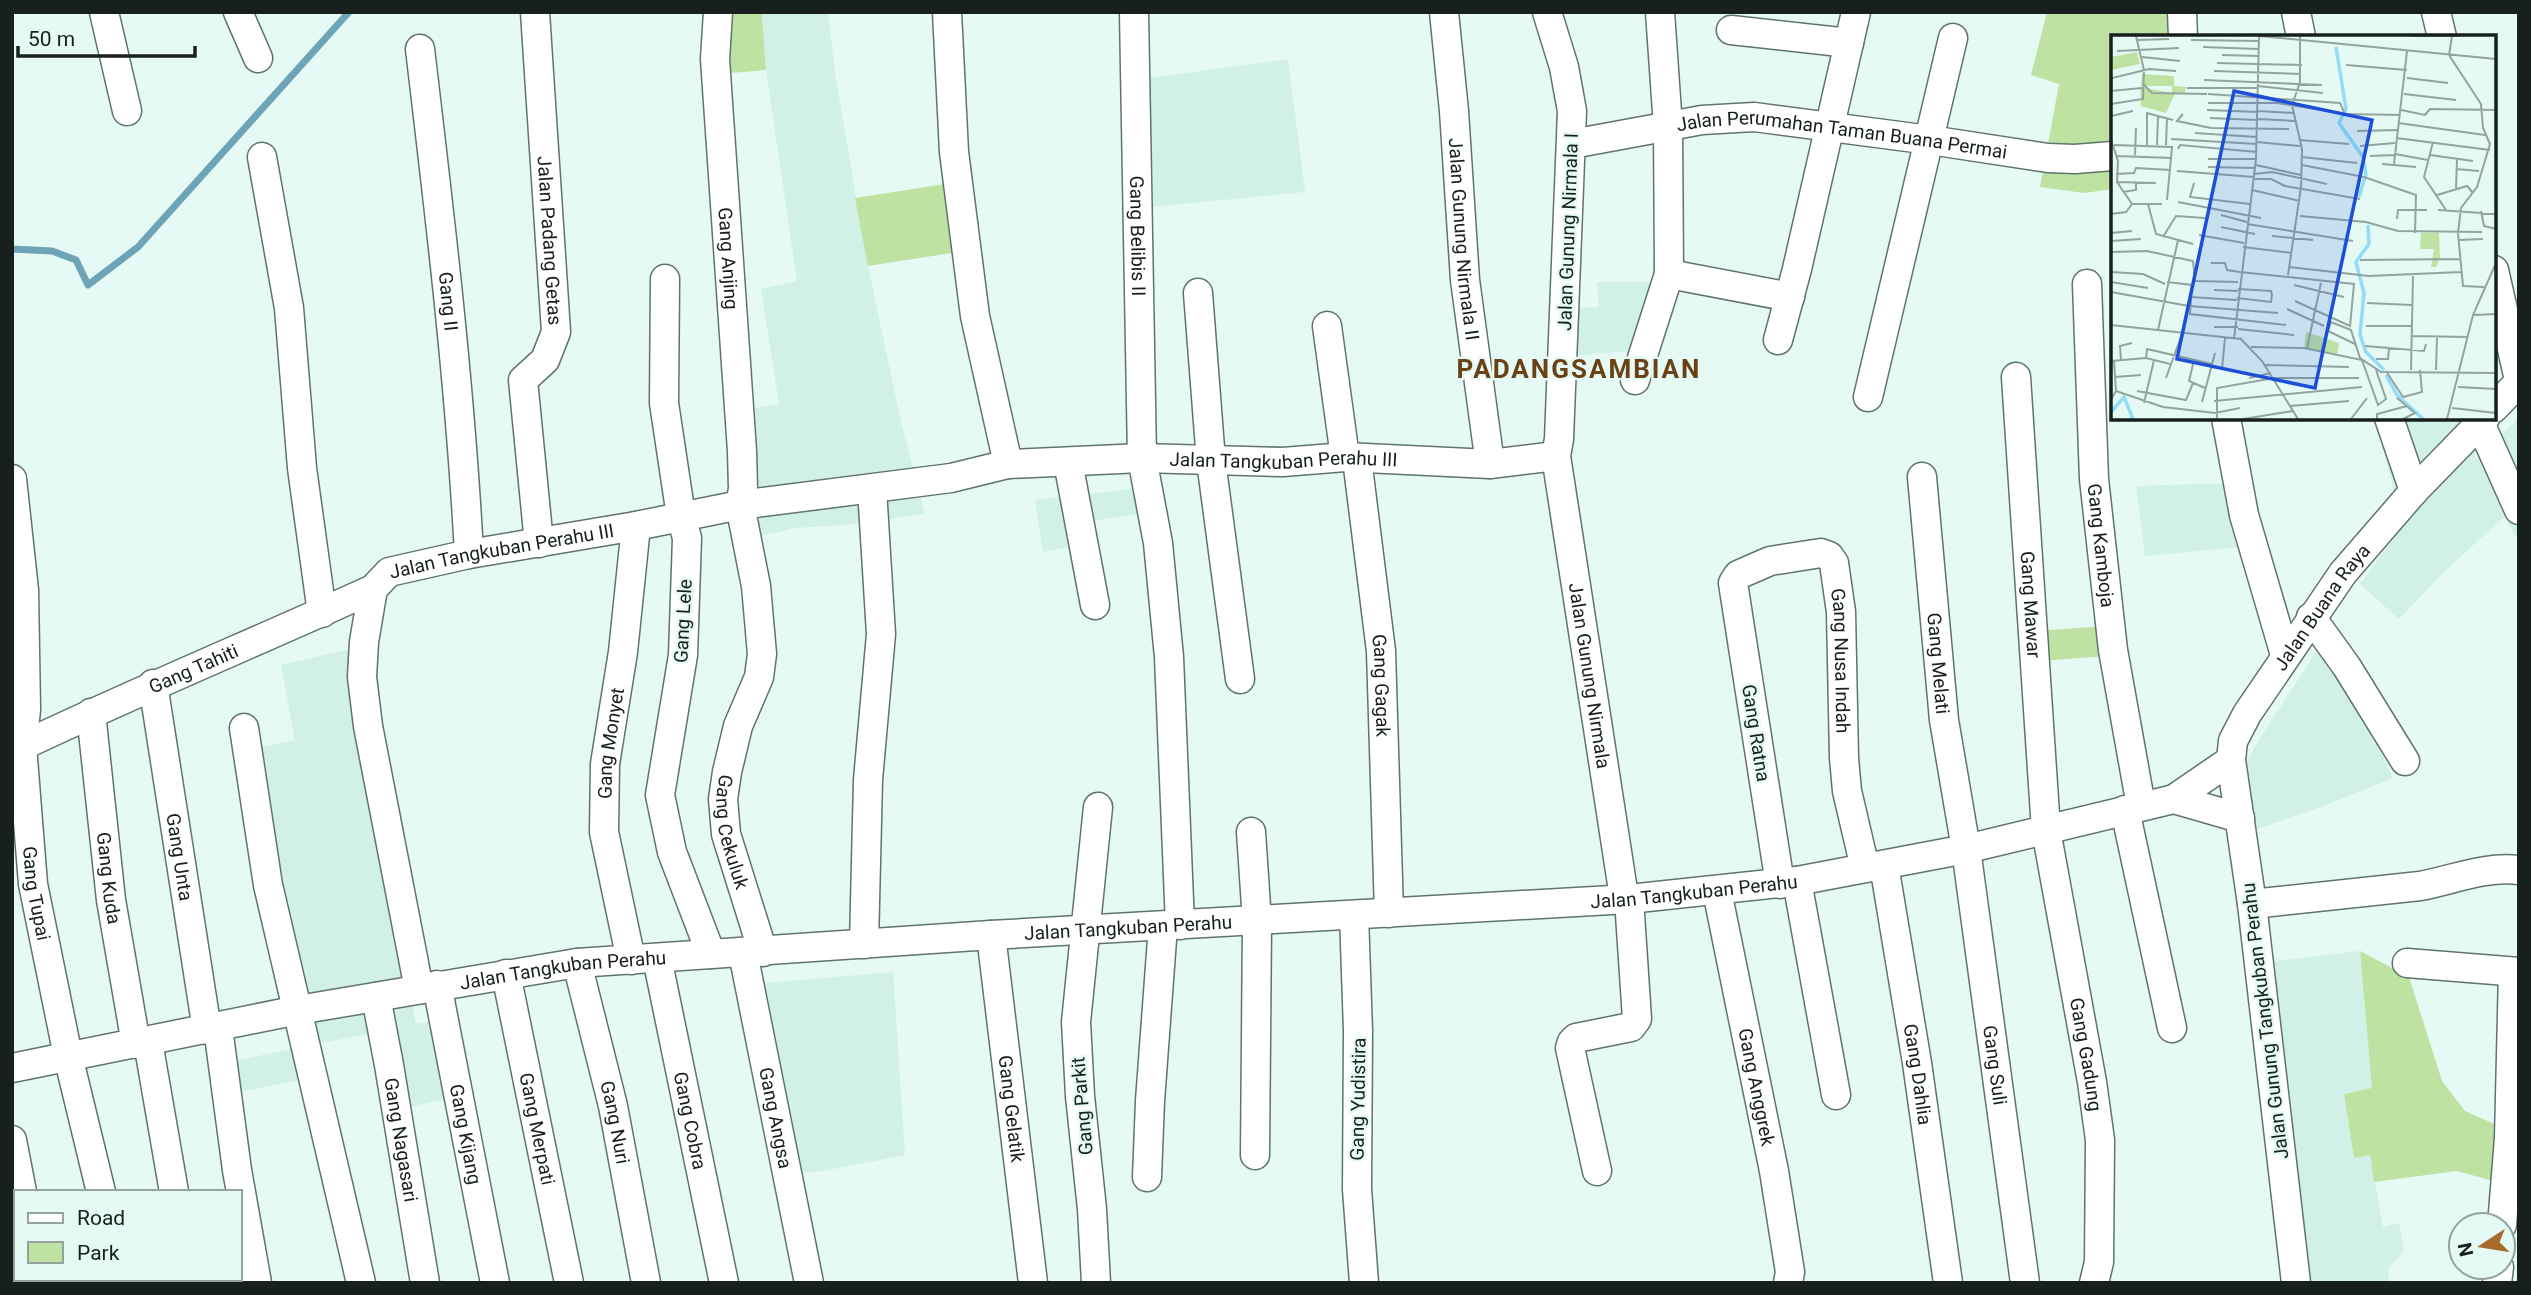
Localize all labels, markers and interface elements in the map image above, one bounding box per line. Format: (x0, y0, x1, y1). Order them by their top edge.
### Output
scale bar (18, 14, 194, 58)
text: 50 m (28, 27, 75, 51)
inset map (2111, 35, 2496, 420)
street label: Jalan Perumahan Taman Buana Permai (1674, 105, 2009, 163)
street label: Jalan Gunung Nirmala I (1553, 133, 1583, 331)
street label: Jalan Gunung Nirmala II (1444, 137, 1485, 342)
street label: Jalan Padang Getas (533, 155, 567, 326)
street label: Gang Belibis II (1125, 176, 1151, 296)
street label: Gang Anjing (714, 207, 744, 310)
street label: Gang II (434, 271, 463, 332)
district label: PADANGSAMBIAN (1457, 354, 1701, 384)
street label: Jalan Tangkuban Perahu III (1169, 445, 1398, 474)
street label: Gang Kamboja (2083, 482, 2120, 609)
street label: Jalan Tangkuban Perahu III (387, 518, 616, 583)
street label: Jalan Buana Raya (2269, 539, 2375, 675)
street label: Gang Mawar (2016, 550, 2046, 659)
street label: Gang Lele (669, 578, 697, 664)
street label: Jalan Gunung Nirmala (1564, 581, 1616, 770)
street label: Gang Nusa Indah (1826, 587, 1855, 734)
street label: Gang Melati (1923, 612, 1955, 715)
street label: Gang Gagak (1367, 633, 1395, 738)
street label: Gang Tahiti (145, 639, 241, 698)
street label: Gang Ratna (1737, 683, 1775, 783)
street label: Gang Monyet (593, 686, 629, 799)
street label: Gang Cekuluk (711, 773, 754, 892)
street label: Gang Unta (162, 811, 198, 902)
street label: Gang Kuda (92, 831, 126, 926)
street label: Gang Tupai (19, 845, 56, 943)
street label: Jalan Tangkuban Perahu (1590, 870, 1799, 913)
street label: Jalan Gunung Tangkuban Perahu (2237, 882, 2293, 1160)
street label: Jalan Tangkuban Perahu (1024, 910, 1233, 945)
street label: Jalan Tangkuban Perahu (458, 945, 667, 994)
street label: Gang Gadung (2065, 996, 2107, 1113)
street label: Gang Dahlia (1899, 1022, 1937, 1126)
street label: Gang Suli (1979, 1024, 2012, 1106)
street label: Gang Anggrek (1734, 1026, 1780, 1148)
street label: Gang Yudistira (1345, 1037, 1371, 1161)
street label: Gang Gelatik (994, 1054, 1030, 1164)
street label: Gang Parkit (1066, 1056, 1098, 1156)
street label: Gang Angsa (755, 1065, 797, 1170)
street label: Gang Cobra (669, 1070, 712, 1172)
street label: Gang Merpati (515, 1071, 560, 1187)
street label: Gang Nagasari (380, 1076, 423, 1203)
street label: Gang Nuri (596, 1078, 635, 1166)
street label: Gang Kijang (445, 1082, 487, 1186)
legend (14, 1190, 242, 1281)
text: Road (77, 1206, 125, 1230)
north arrow (2447, 1211, 2517, 1281)
text: N (2453, 1240, 2479, 1258)
text: Park (77, 1241, 120, 1265)

